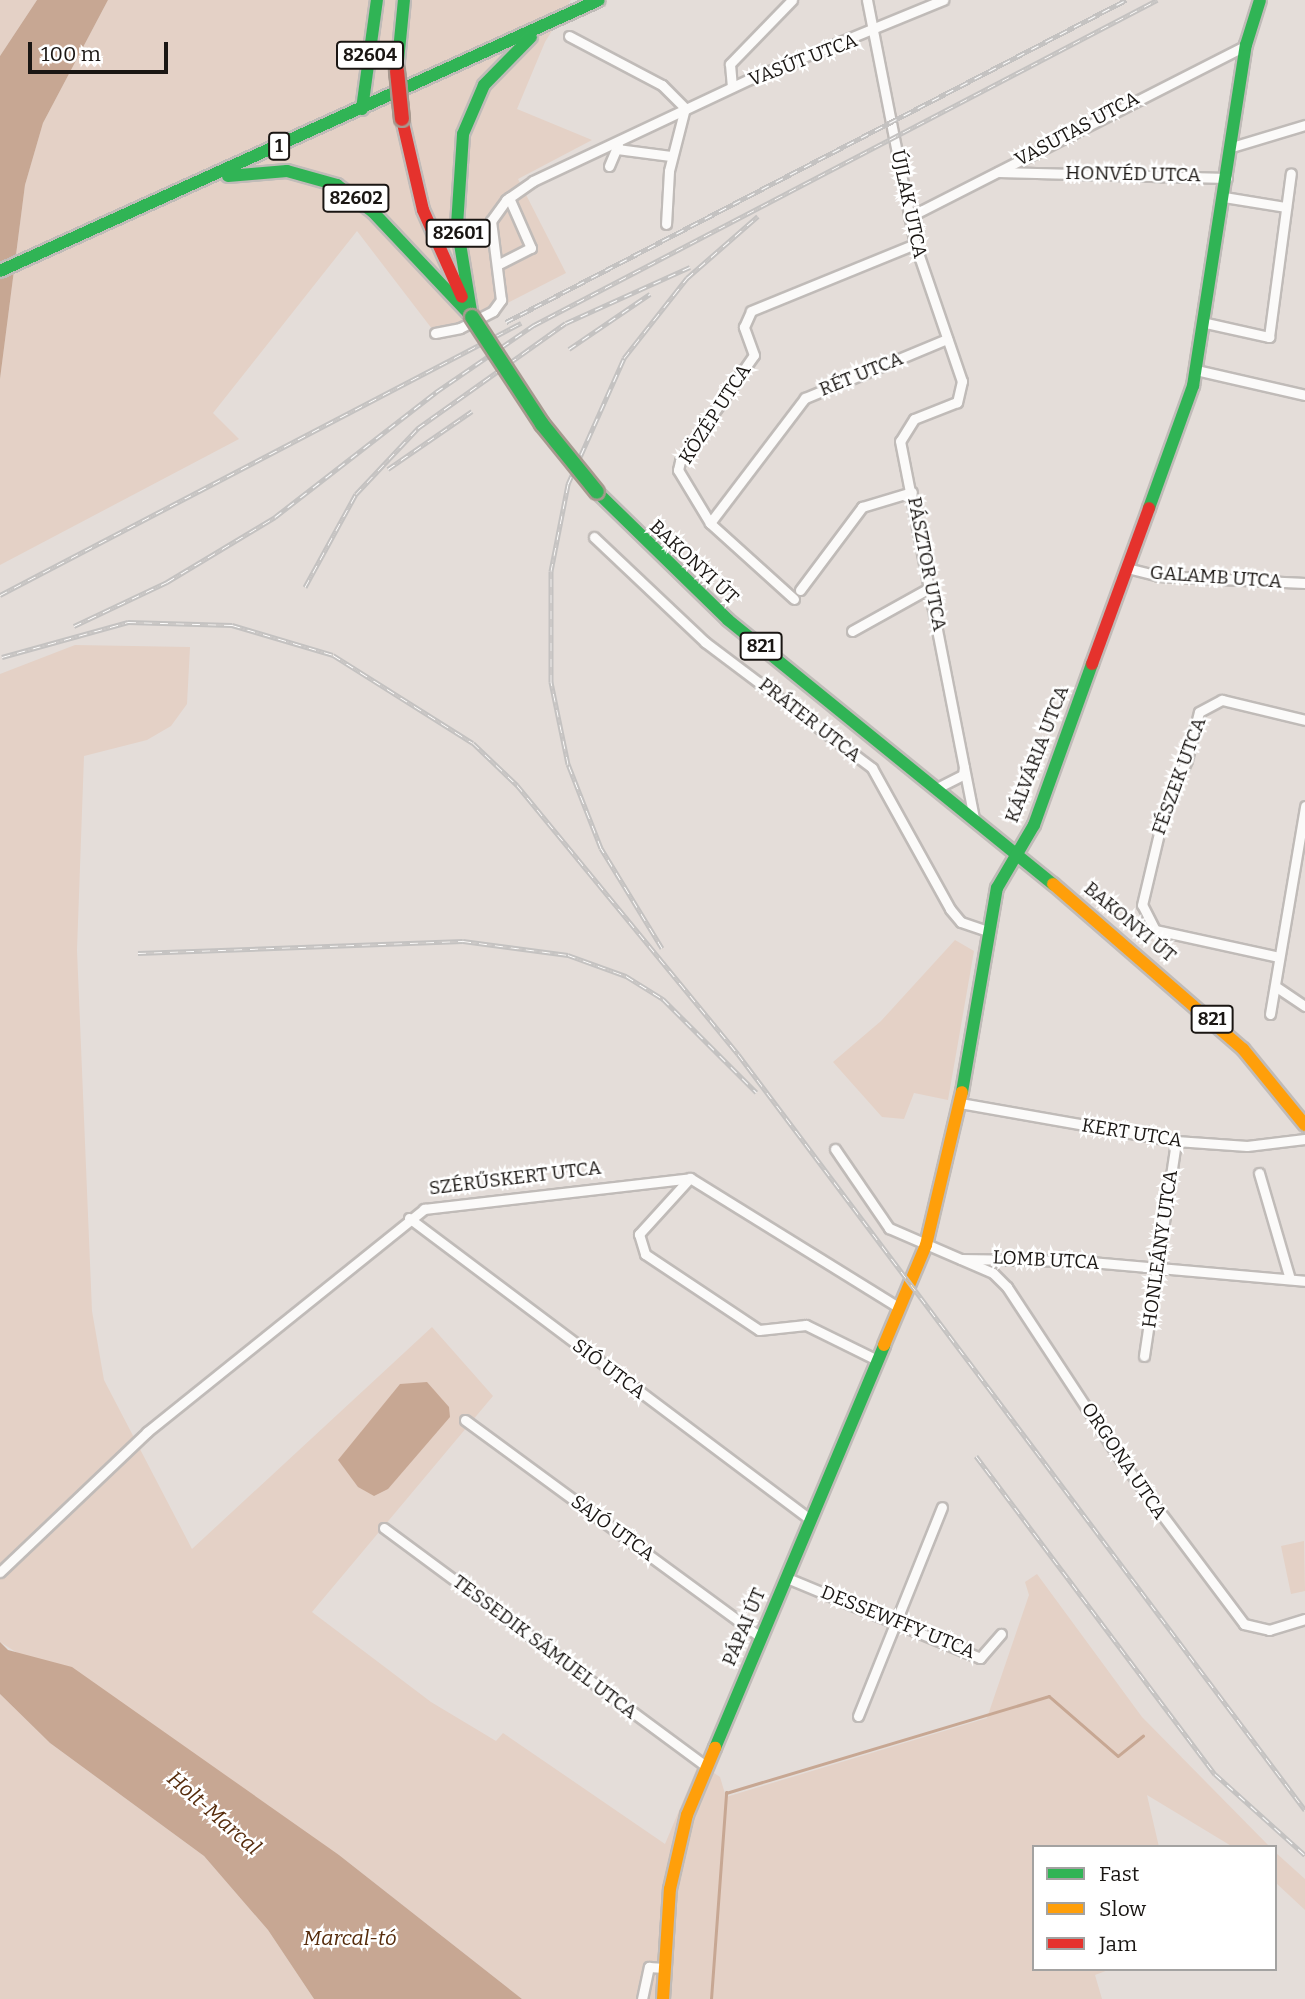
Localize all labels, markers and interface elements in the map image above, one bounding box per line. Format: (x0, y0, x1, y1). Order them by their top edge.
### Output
scale bar (32, 28, 172, 72)
street label: VASÚT UTCA (745, 29, 861, 91)
road number: 82604 (335, 40, 405, 70)
text: 100 m (41, 41, 101, 67)
street label: VASUTAS UTCA (1011, 87, 1143, 171)
road number: 1 (267, 132, 291, 160)
street label: ÚJLAK UTCA (886, 148, 932, 260)
street label: HONVÉD UTCA (1065, 161, 1201, 187)
road number: 82602 (321, 183, 391, 212)
road number: 82601 (425, 218, 491, 247)
street label: RÉT UTCA (816, 347, 906, 401)
street label: KÖZÉP UTCA (674, 360, 756, 468)
street label: PÁSZTOR UTCA (903, 495, 951, 633)
street label: BAKONYI ÚT (645, 515, 743, 609)
street label: GALAMB UTCA (1149, 561, 1283, 593)
road number: 821 (738, 632, 784, 660)
street label: PRÁTER UTCA (754, 673, 866, 767)
street label: KÁLVÁRIA UTCA (1000, 682, 1074, 826)
street label: FÉSZEK UTCA (1147, 714, 1211, 838)
street label: BAKONYI ÚT (1079, 877, 1181, 967)
road number: 821 (1189, 1004, 1235, 1034)
street label: KERT UTCA (1080, 1114, 1184, 1152)
street label: SZÉRŰSKERT UTCA (428, 1156, 602, 1200)
street label: HONLEÁNY UTCA (1138, 1168, 1182, 1330)
street label: LOMB UTCA (992, 1246, 1100, 1274)
street label: SIÓ UTCA (568, 1334, 650, 1404)
street label: ORGONA UTCA (1077, 1398, 1171, 1524)
street label: SAJÓ UTCA (567, 1490, 659, 1566)
street label: TESSEDIK SÁMUEL UTCA (448, 1570, 642, 1724)
street label: DESSEWFFY UTCA (818, 1581, 978, 1663)
street label: PÁPAI ÚT (717, 1585, 771, 1669)
water label: Holt-Marcal (162, 1766, 266, 1860)
legend (1032, 1845, 1277, 1971)
text: Fast (1099, 1861, 1139, 1887)
text: Slow (1099, 1896, 1146, 1922)
water label: Marcal-tó (303, 1925, 397, 1951)
text: Jam (1099, 1931, 1137, 1957)

